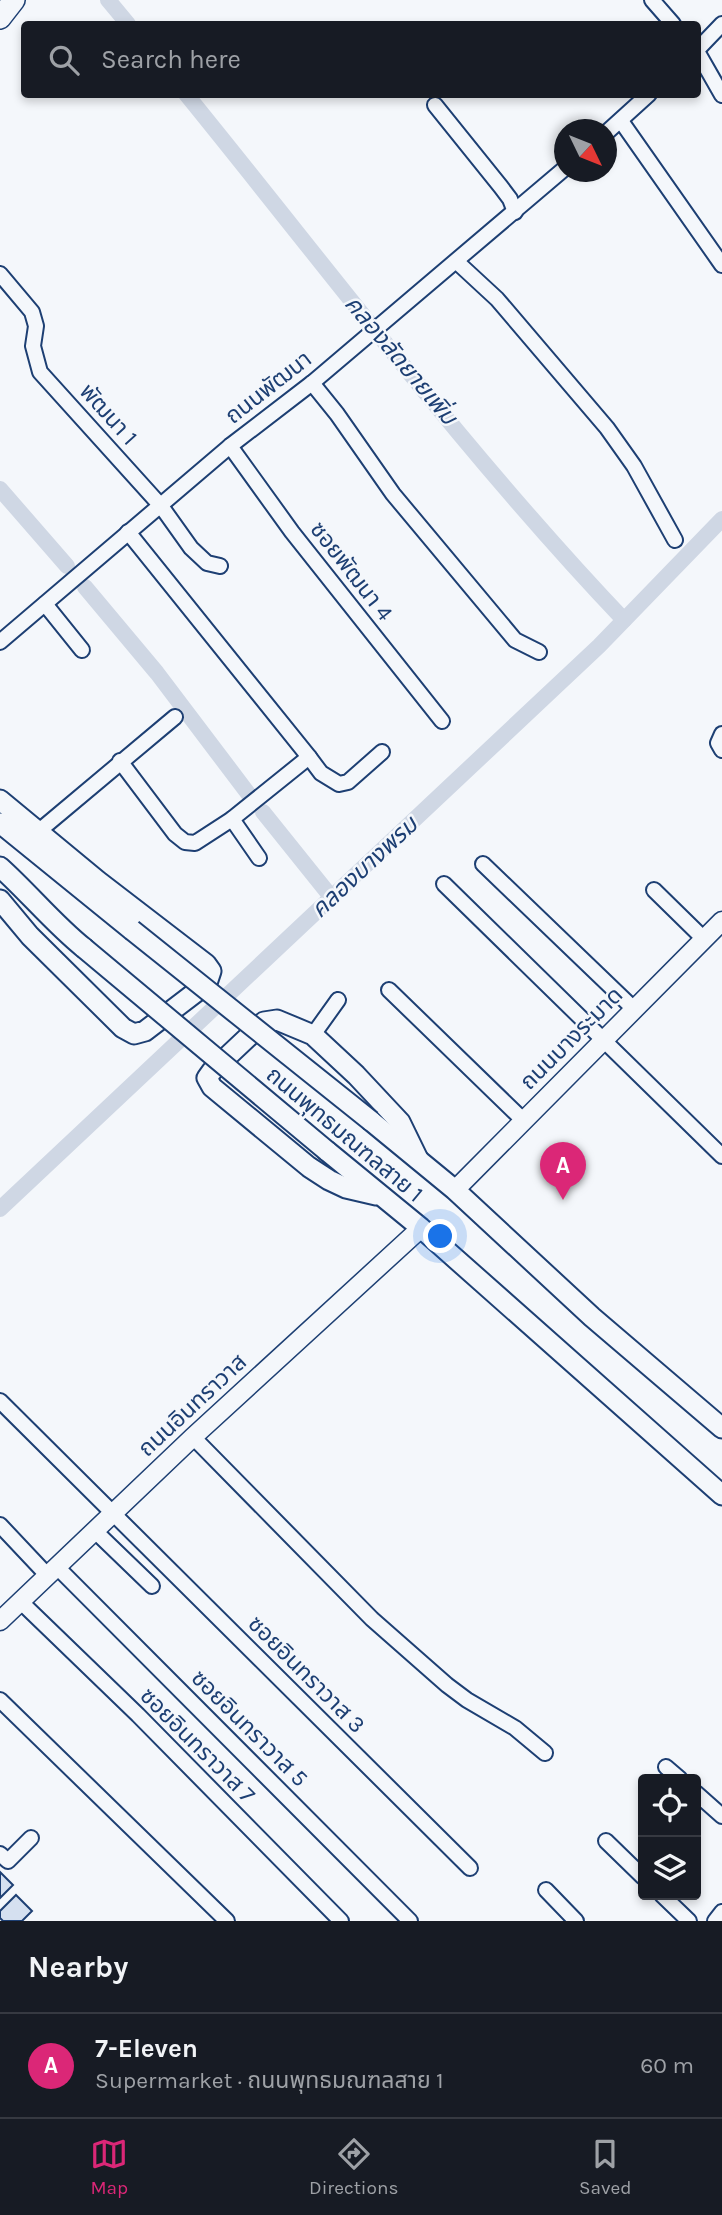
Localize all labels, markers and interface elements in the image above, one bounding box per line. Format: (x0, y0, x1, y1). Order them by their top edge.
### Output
search box (21, 21, 701, 98)
icon: search (45, 41, 83, 79)
text: Search here (101, 44, 241, 75)
north arrow (554, 119, 617, 182)
water label: คลองลัดยายเพิ่ม (339, 289, 466, 432)
street label: ถนนพัฒนา (220, 345, 317, 430)
street label: พัฒนา 1 (74, 378, 143, 451)
street label: ซอยพัฒนา 4 (305, 516, 399, 626)
water label: คลองบางพรม (305, 809, 425, 923)
street label: ถนนบางระมาด (514, 981, 628, 1095)
street label: ถนนพุทธมณฑลสาย 1 (261, 1061, 429, 1208)
pin: A (540, 1142, 586, 1200)
your location (423, 1219, 457, 1253)
street label: ถนนอินทราวาส (133, 1349, 252, 1462)
street label: ซอยอินทราวาส 3 (243, 1610, 371, 1738)
street label: ซอยอินทราวาส 5 (186, 1664, 314, 1792)
street label: ซอยอินทราวาส 7 (135, 1682, 261, 1809)
map controls (638, 1774, 701, 1900)
button: locate (638, 1774, 701, 1837)
button: layers (638, 1837, 701, 1900)
text: Nearby (28, 1949, 128, 1985)
text: 7-Eleven (95, 2033, 198, 2064)
text: A (44, 2052, 58, 2079)
text: 60 m (640, 2052, 694, 2079)
text: Supermarket · ถนนพุทธมณฑลสาย 1 (95, 2067, 444, 2094)
tab: Map (90, 2135, 128, 2199)
tab: Directions (309, 2135, 398, 2199)
tab: Saved (579, 2135, 632, 2199)

